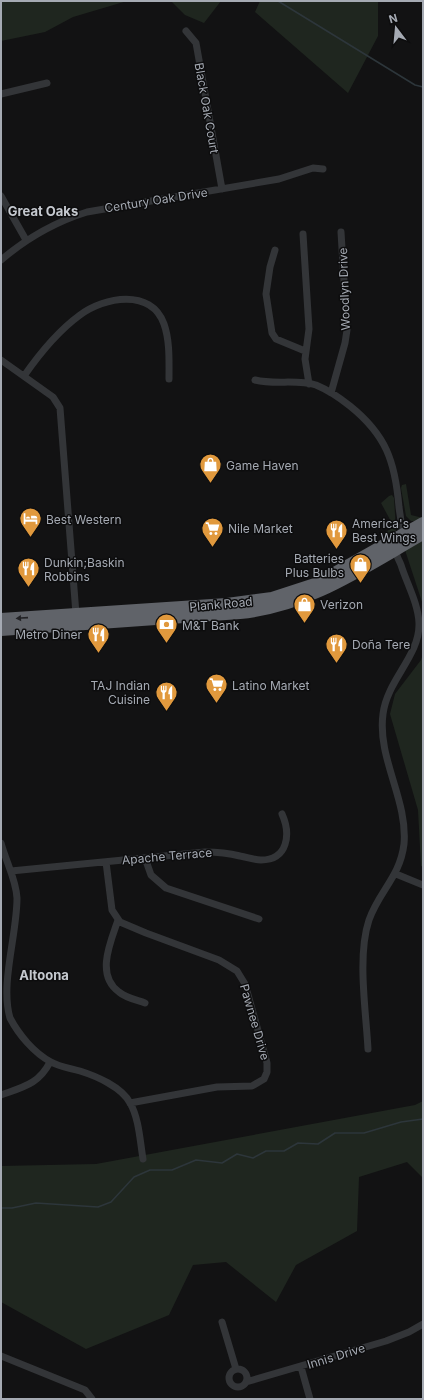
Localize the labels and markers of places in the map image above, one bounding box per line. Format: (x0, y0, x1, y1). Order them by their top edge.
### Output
shop icon: Game Haven (197, 452, 223, 485)
place label: Game Haven (226, 458, 299, 473)
hotel icon: Best Western (18, 506, 44, 539)
place label: Best Western (46, 512, 122, 527)
supermarket icon: Nile Market (200, 515, 226, 548)
place label: America's Best Wings (352, 516, 416, 545)
restaurant icon: America's Best Wings (324, 517, 350, 550)
place label: Nile Market (228, 521, 293, 536)
place label: Batteries Plus Bulbs (285, 551, 344, 580)
shop icon: Batteries Plus Bulbs (347, 552, 373, 585)
place label: Dunkin;Baskin Robbins (44, 555, 125, 584)
restaurant icon: Dunkin;Baskin Robbins (16, 556, 42, 589)
shop icon: Verizon (291, 591, 317, 624)
place label: Verizon (320, 597, 363, 612)
bank icon: M&T Bank (153, 612, 179, 645)
place label: M&T Bank (182, 618, 240, 633)
restaurant icon: Metro Diner (85, 621, 111, 654)
place label: Metro Diner (15, 627, 82, 642)
restaurant icon: Doña Tere (324, 631, 350, 664)
place label: Doña Tere (352, 637, 410, 652)
supermarket icon: Latino Market (203, 672, 229, 705)
place label: TAJ Indian Cuisine (90, 678, 150, 707)
place label: Latino Market (232, 678, 310, 693)
restaurant icon: TAJ Indian Cuisine (153, 679, 179, 712)

